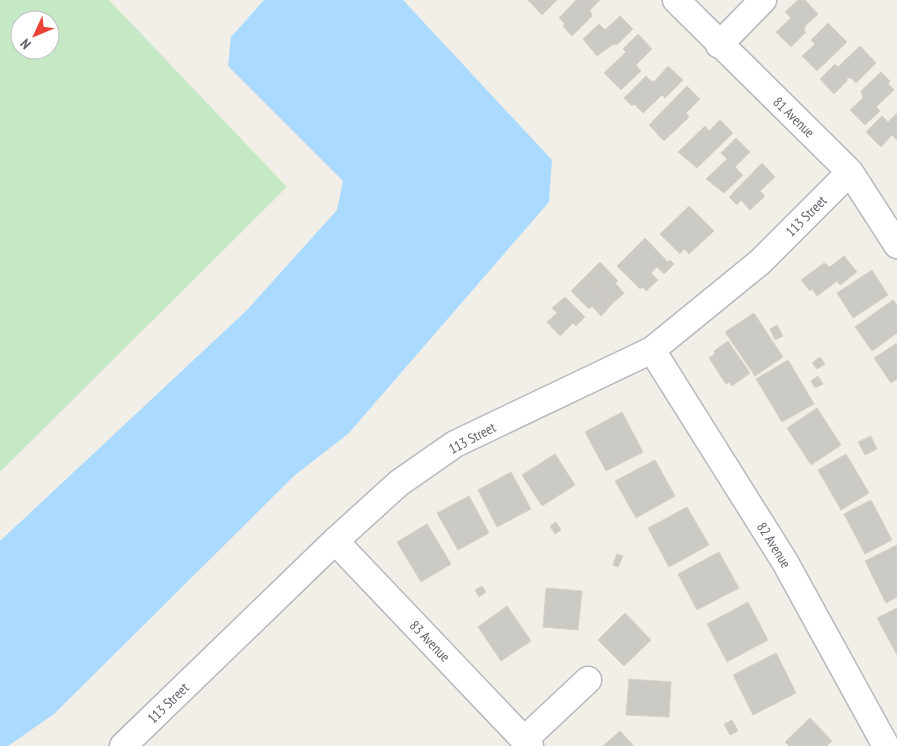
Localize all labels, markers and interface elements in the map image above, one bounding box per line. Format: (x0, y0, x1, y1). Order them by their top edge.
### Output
north arrow (10, 10, 60, 60)
text: N (17, 35, 35, 53)
street label: 81 Avenue (770, 93, 819, 141)
street label: 113 Street (782, 192, 830, 240)
street label: 113 Street (445, 418, 499, 458)
street label: 82 Avenue (753, 519, 795, 571)
street label: 83 Avenue (406, 617, 454, 666)
street label: 113 Street (143, 679, 193, 727)

